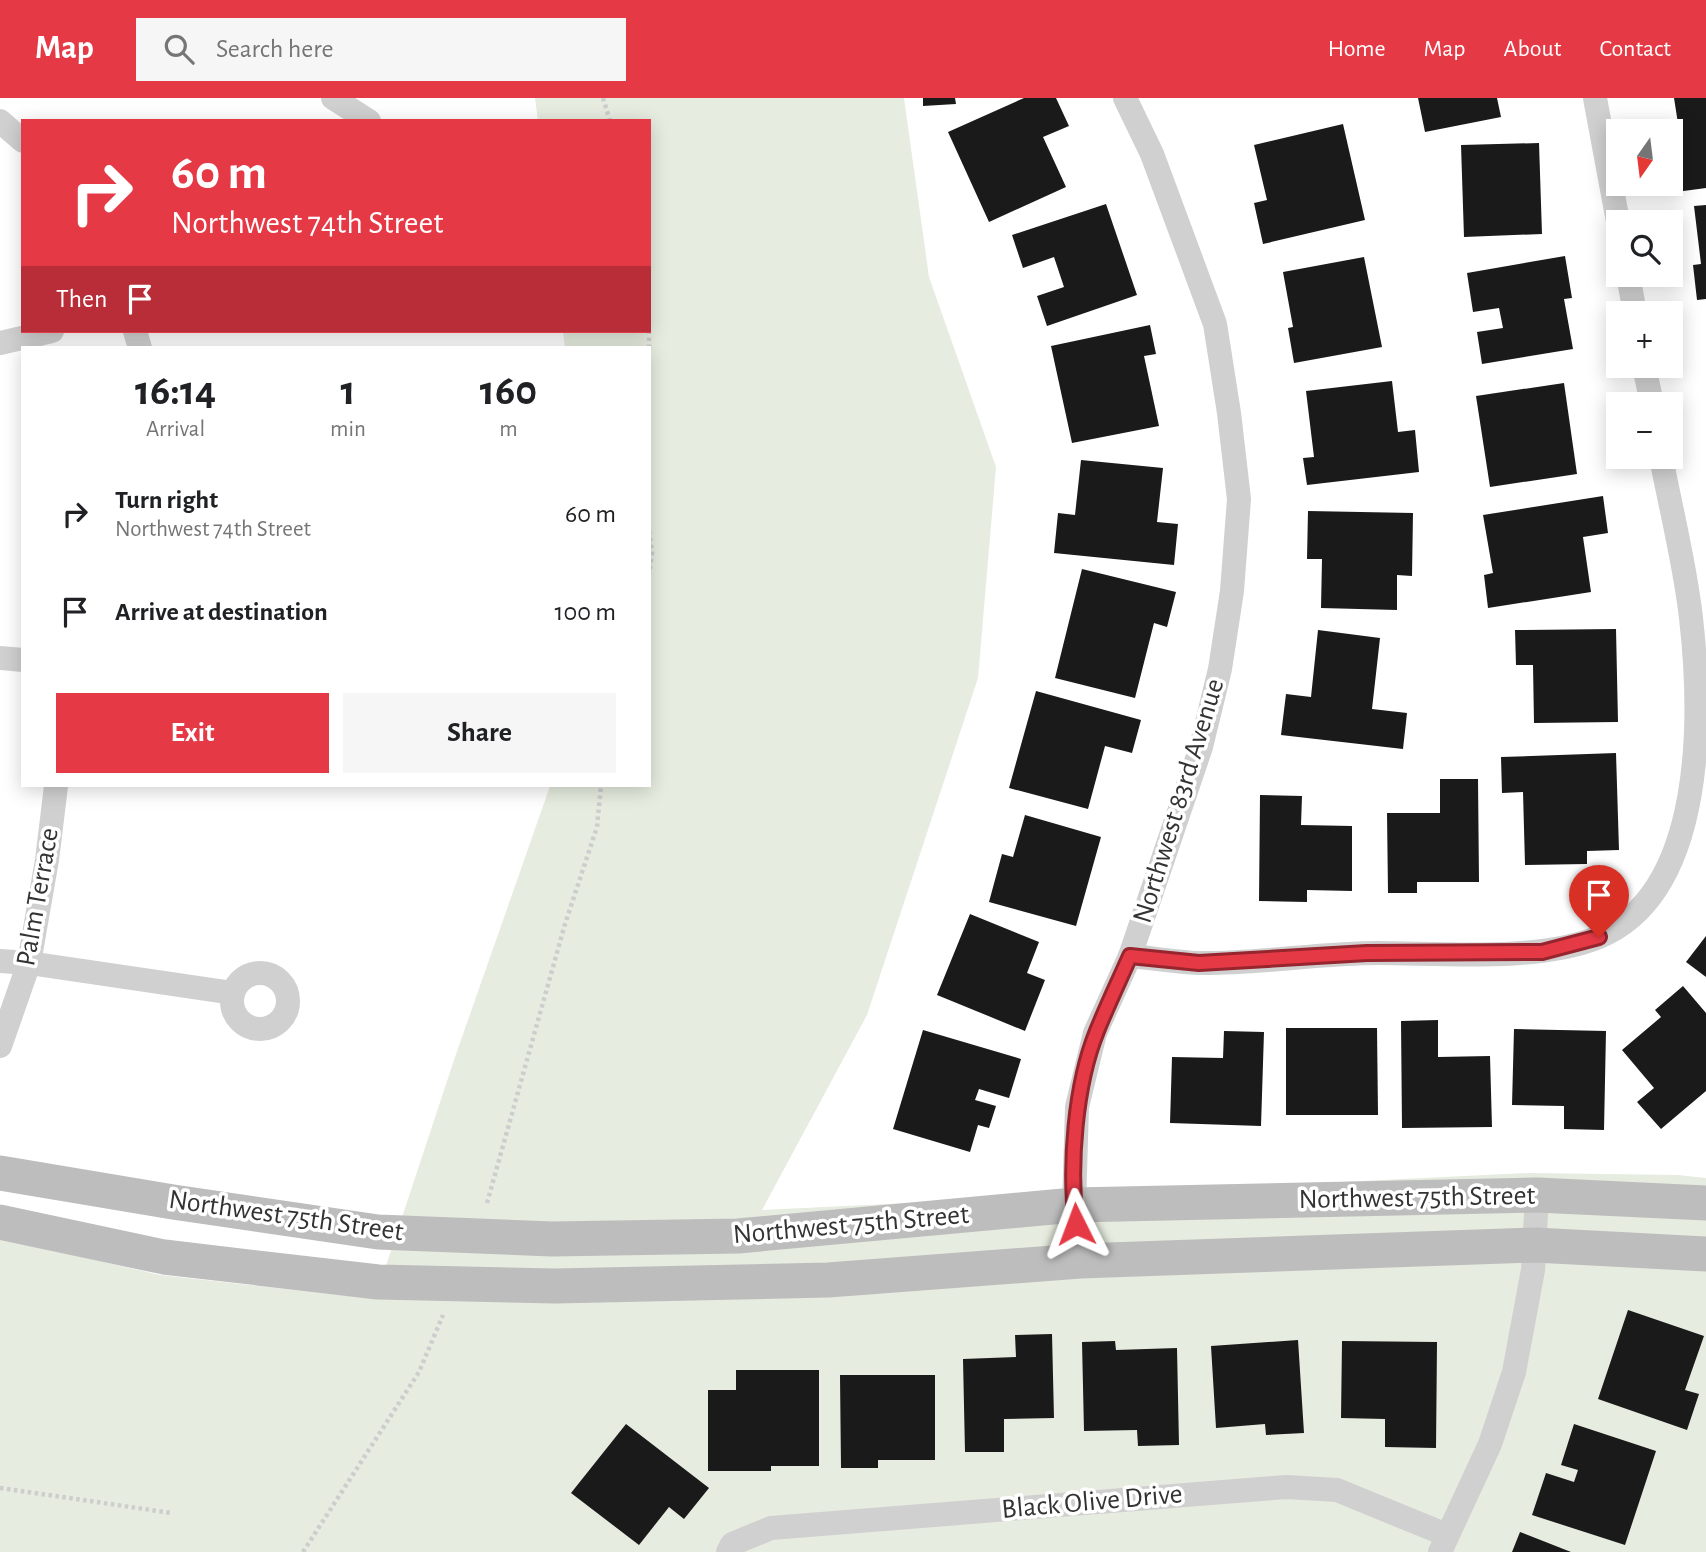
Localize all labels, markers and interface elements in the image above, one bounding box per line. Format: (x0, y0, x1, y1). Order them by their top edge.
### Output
search box (136, 18, 626, 81)
icon: search (160, 30, 198, 68)
text: Map (35, 32, 94, 65)
text: Search here (216, 36, 334, 62)
text: Home (1328, 37, 1386, 61)
text: Map (1424, 37, 1466, 61)
text: About (1504, 37, 1561, 61)
text: Contact (1599, 37, 1671, 61)
north arrow (1606, 119, 1684, 196)
map controls (1606, 119, 1683, 469)
icon: right (56, 147, 147, 238)
text: 60 m (171, 149, 267, 198)
text: Northwest 74th Street (171, 207, 444, 239)
button: search (1606, 210, 1683, 287)
icon: arrive (121, 280, 159, 318)
text: Then (56, 286, 107, 312)
button: + (1606, 301, 1683, 378)
text: 16:14 (135, 370, 216, 412)
text: 1 (340, 370, 356, 412)
text: 160 (480, 370, 537, 412)
button: − (1606, 392, 1683, 469)
text: Arrival (146, 418, 205, 441)
text: min (330, 418, 366, 441)
text: m (499, 418, 518, 441)
text: Turn right (115, 487, 218, 513)
icon: right (56, 495, 94, 533)
text: 60 m (565, 501, 616, 527)
text: Northwest 74th Street (115, 518, 311, 541)
icon: arrive (56, 593, 94, 631)
text: Arrive at destination (115, 599, 328, 625)
text: 100 m (555, 599, 616, 625)
street label: Northwest 83rd Avenue (1128, 676, 1230, 926)
button: Exit (56, 693, 329, 773)
button: Share (343, 693, 616, 773)
street label: Palm Terrace (12, 826, 64, 968)
pin (1569, 865, 1629, 937)
icon: arrive (1580, 876, 1618, 914)
street label: Northwest 75th Street (1298, 1182, 1536, 1214)
street label: Northwest 75th Street (167, 1186, 405, 1246)
position arrow (1039, 1187, 1113, 1261)
street label: Northwest 75th Street (732, 1201, 970, 1249)
street label: Black Olive Drive (1000, 1480, 1184, 1524)

